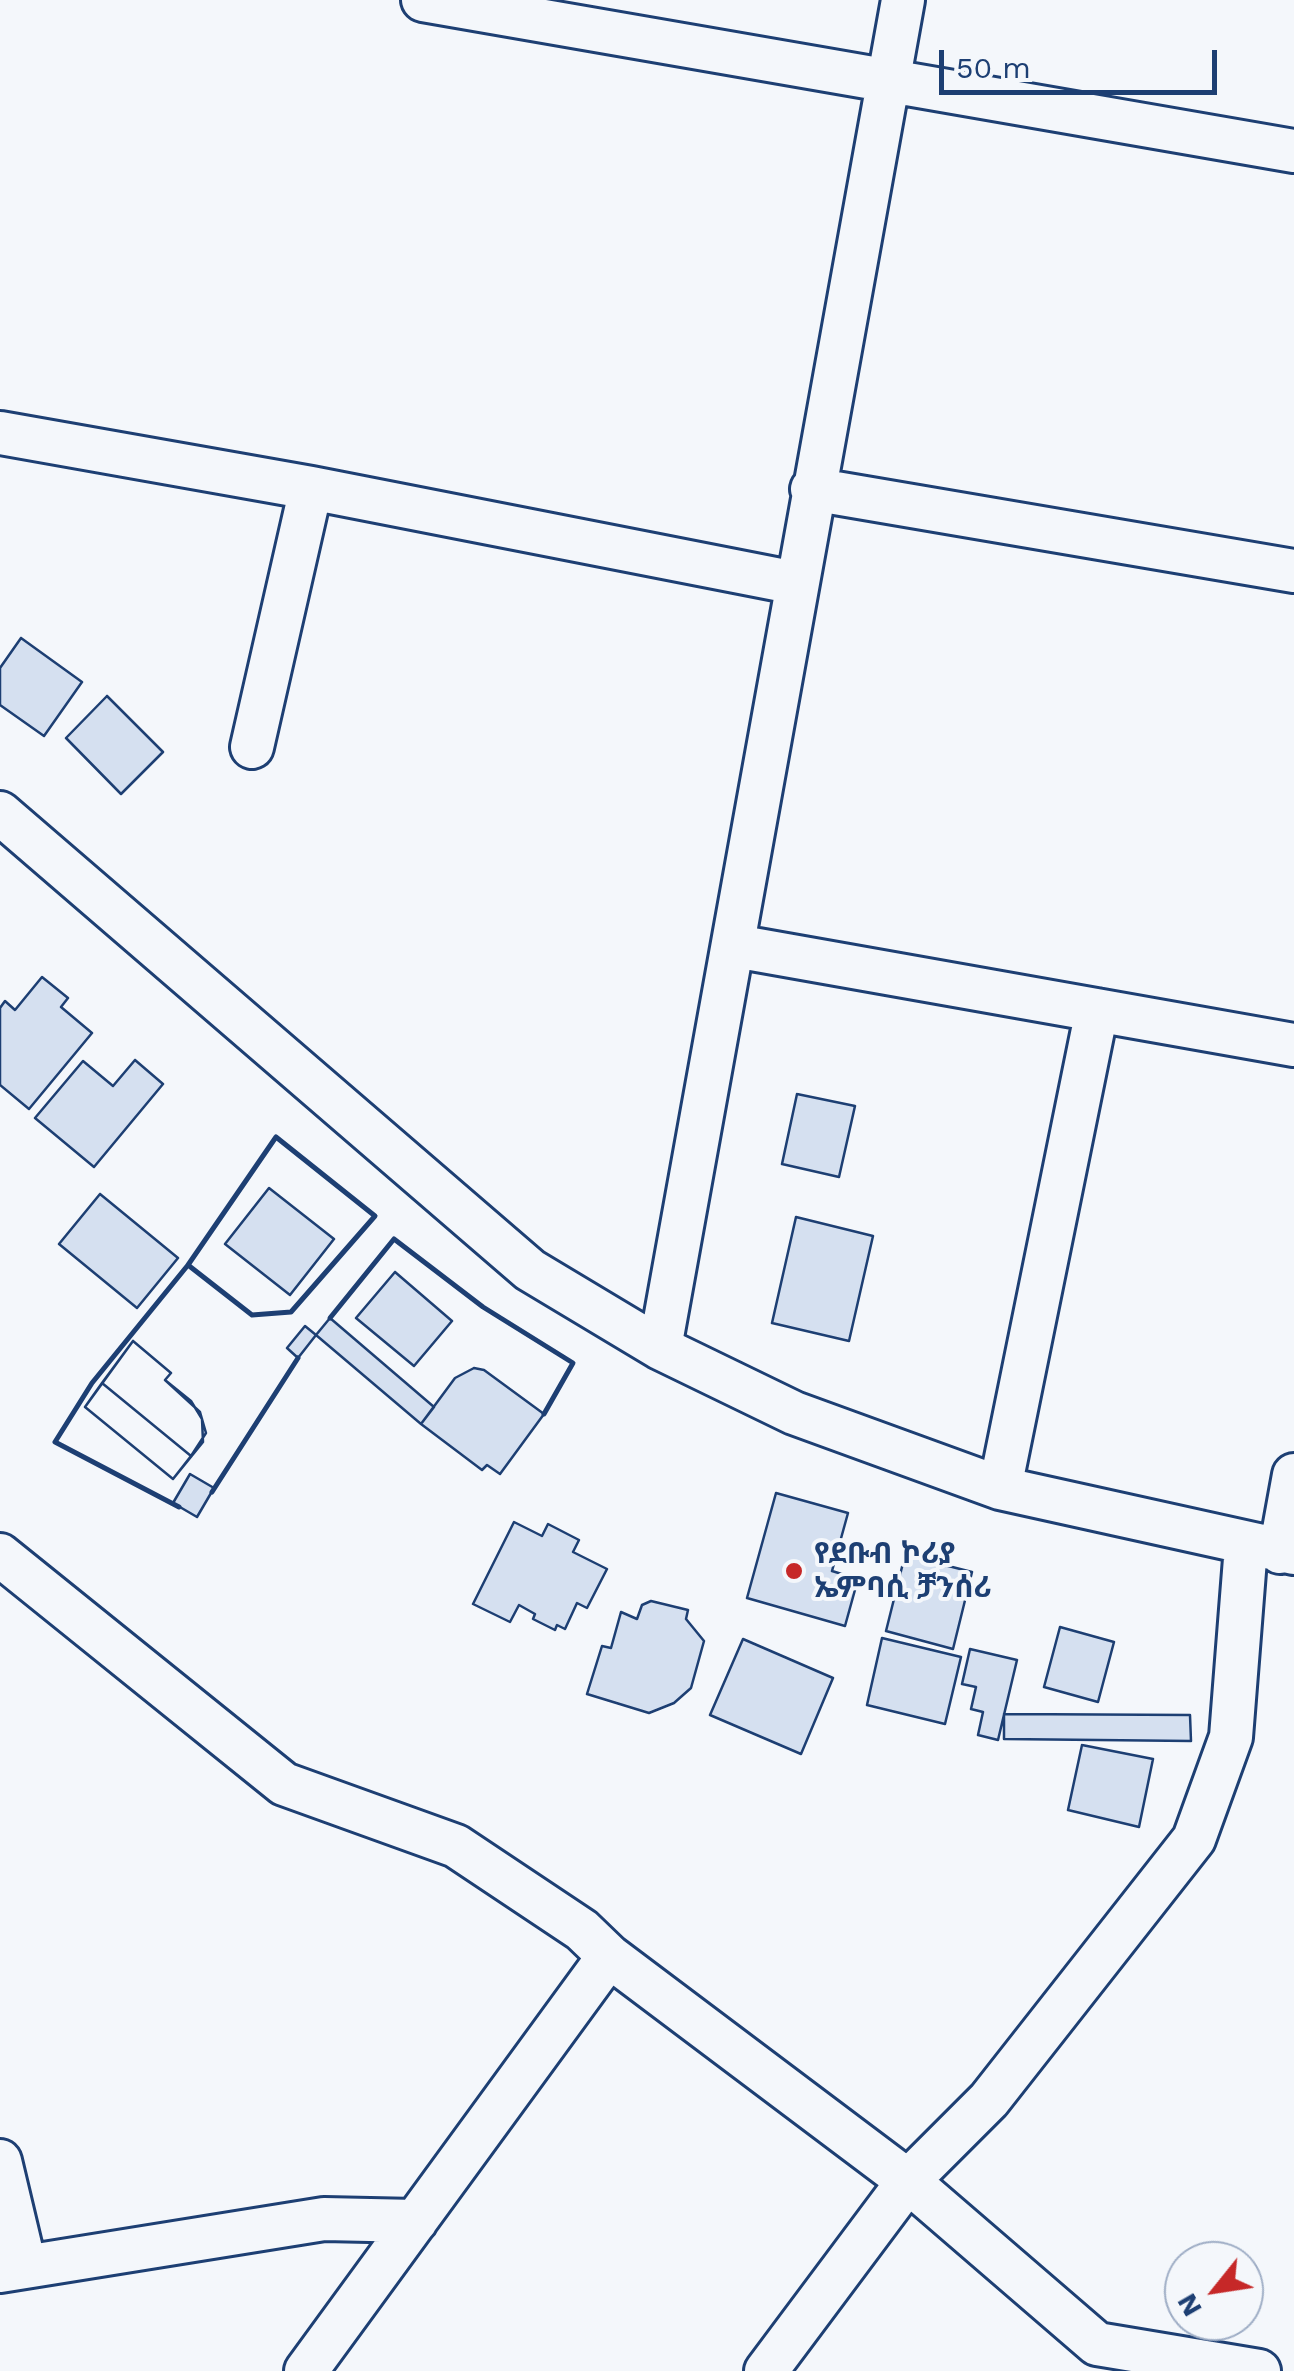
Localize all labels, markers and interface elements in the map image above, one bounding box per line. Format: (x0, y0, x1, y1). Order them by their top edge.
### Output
scale bar (944, 30, 1222, 92)
text: 50 m (956, 50, 1031, 85)
place label: የደቡብ ኮሪያ ኤምባሲ ቻንሰሪ (814, 1536, 992, 1606)
marker: የደቡብ ኮሪያ ኤምባሲ ቻንሰሪ (783, 1560, 805, 1582)
north arrow (1164, 2241, 1264, 2341)
text: N (1170, 2288, 1209, 2322)

